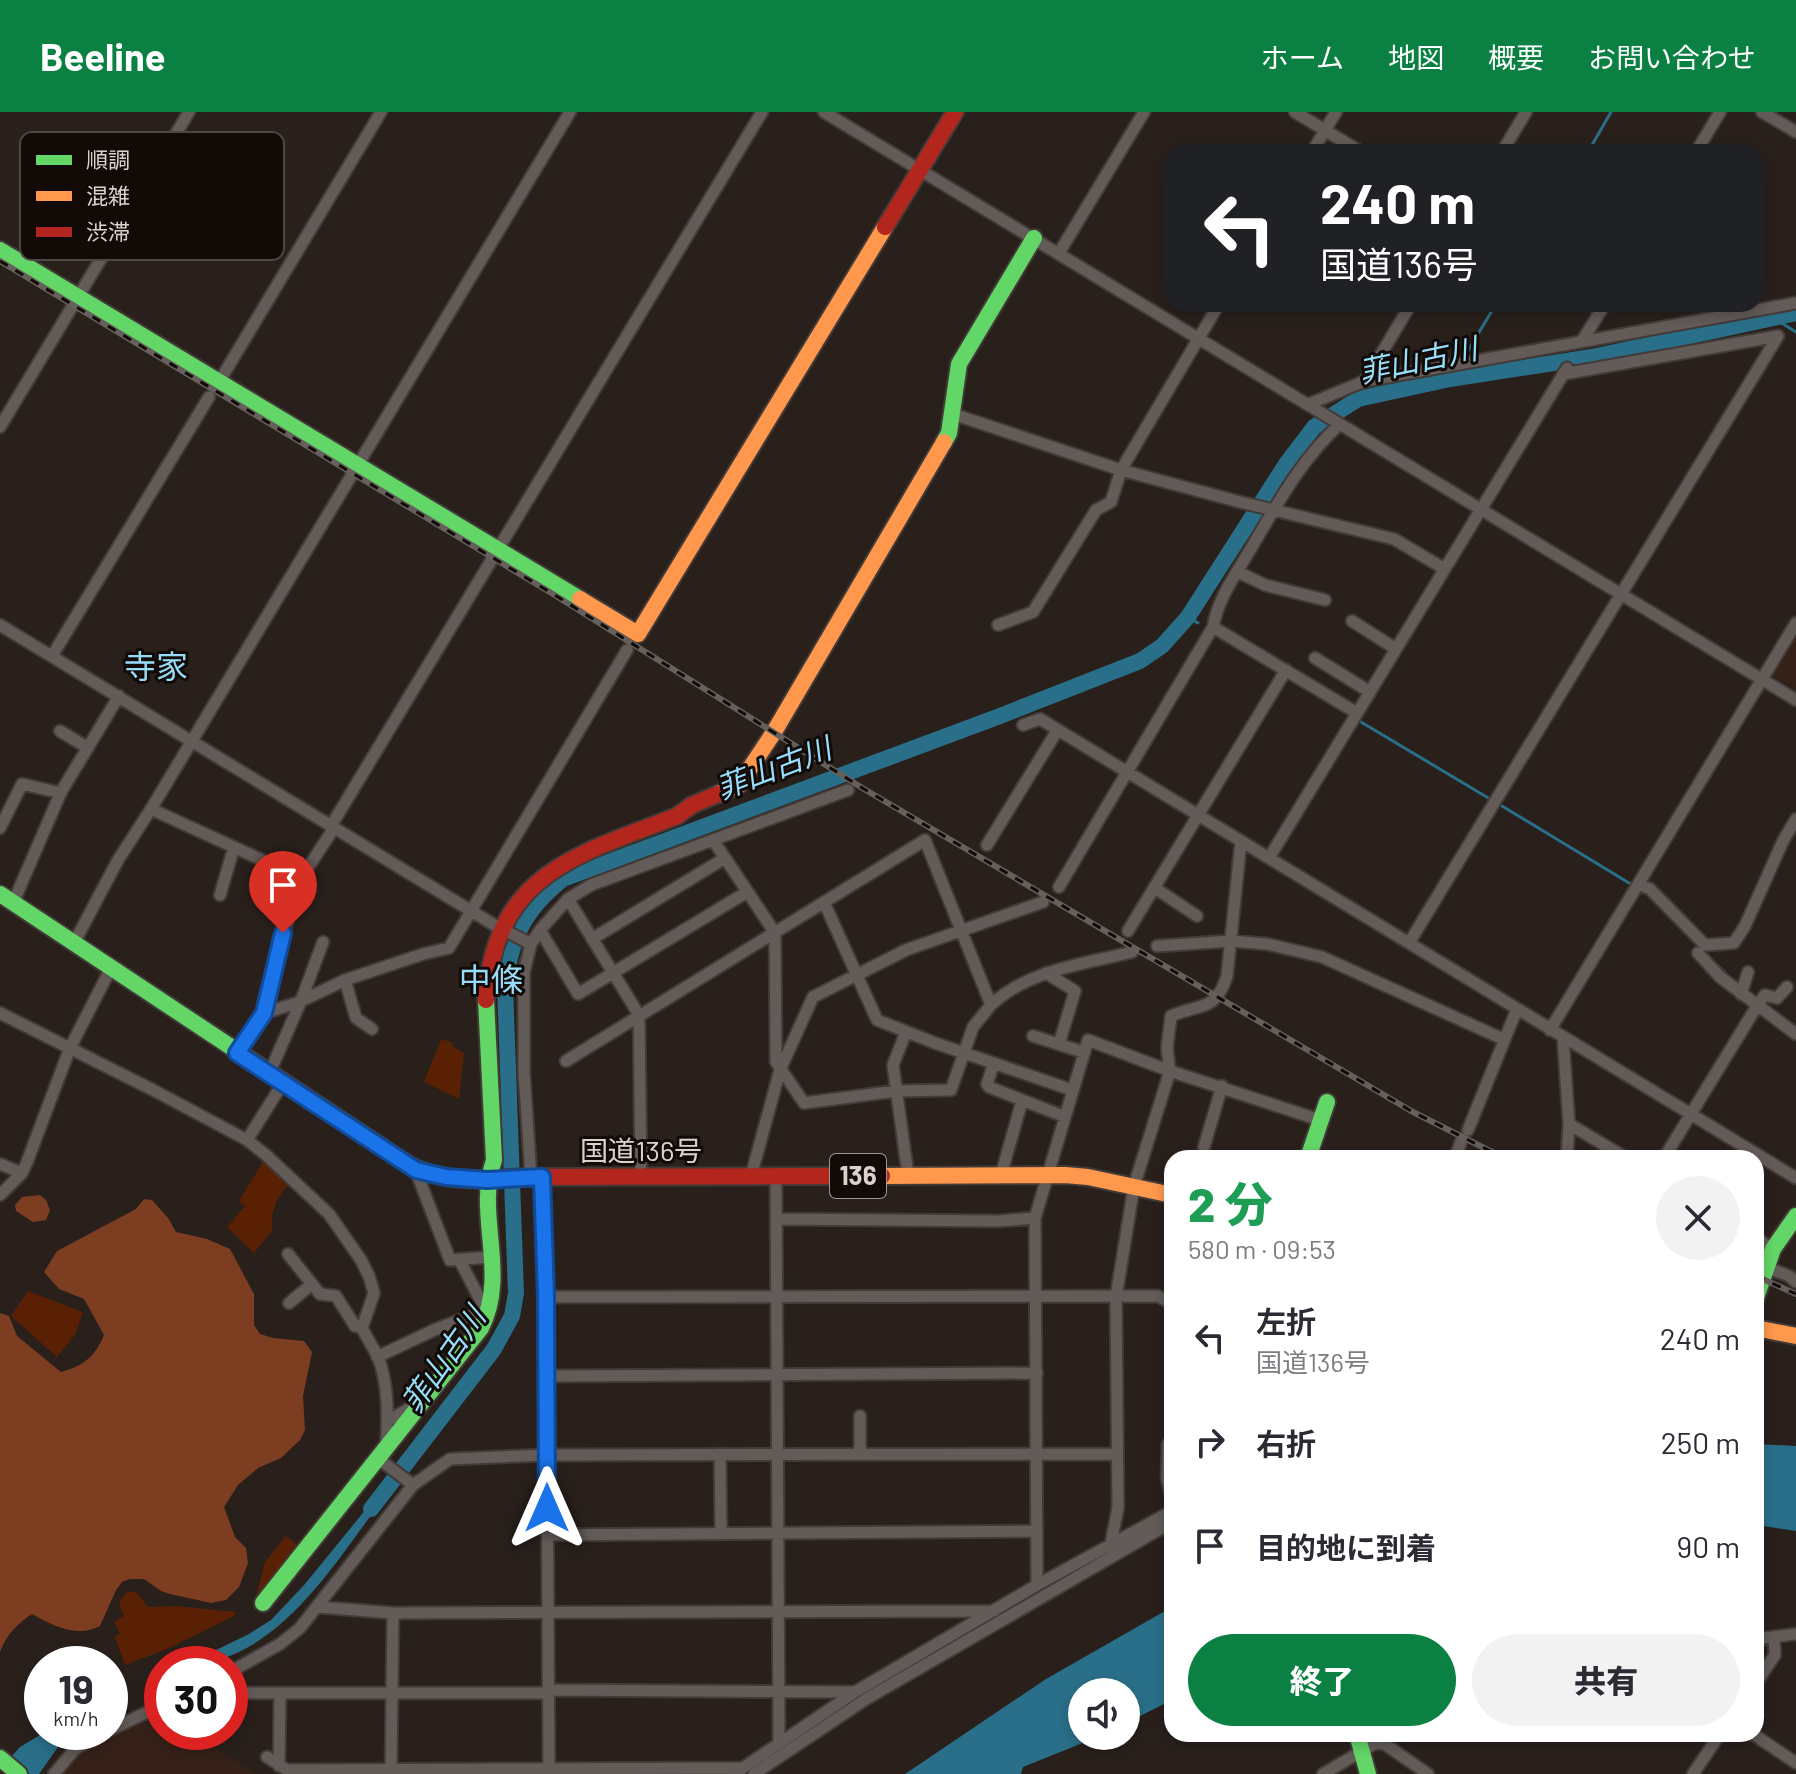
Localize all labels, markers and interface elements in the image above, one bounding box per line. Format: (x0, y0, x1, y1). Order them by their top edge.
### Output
text: Beeline (40, 33, 165, 79)
text: ホーム (1261, 40, 1344, 74)
text: 地図 (1388, 40, 1444, 74)
text: 概要 (1488, 40, 1544, 74)
text: お問い合わせ (1588, 40, 1756, 74)
legend (20, 132, 284, 260)
text: 順調 (86, 146, 130, 172)
text: 240 m (1320, 168, 1475, 235)
icon: left (1188, 176, 1292, 280)
text: 混雑 (86, 182, 130, 208)
text: 渋滞 (86, 218, 130, 244)
text: 国道136号 (1320, 242, 1478, 285)
water label: 菲山古川 (1355, 328, 1483, 389)
district label: 寺家 (124, 646, 188, 684)
water label: 菲山古川 (711, 728, 839, 805)
pin (249, 851, 317, 933)
icon: arrive (261, 863, 305, 907)
district label: 中條 (459, 959, 523, 997)
street label: 国道136号 (580, 1133, 702, 1167)
road number: 136 (830, 1154, 886, 1198)
text: 2 分 (1188, 1174, 1273, 1232)
button: close (1656, 1176, 1740, 1260)
text: 580 m · 09:53 (1188, 1233, 1336, 1264)
water label: 菲山古川 (393, 1297, 493, 1418)
text: 左折 (1256, 1303, 1316, 1339)
icon: left (1188, 1316, 1232, 1360)
text: 240 m (1660, 1320, 1740, 1356)
text: 国道136号 (1256, 1346, 1370, 1377)
icon: right (1188, 1420, 1232, 1464)
text: 250 m (1661, 1424, 1740, 1460)
text: 右折 (1256, 1425, 1316, 1461)
position arrow (505, 1466, 589, 1550)
icon: arrive (1188, 1524, 1232, 1568)
text: 90 m (1677, 1528, 1740, 1564)
text: 目的地に到着 (1256, 1529, 1436, 1565)
button: 終了 (1188, 1634, 1456, 1726)
button: 共有 (1472, 1634, 1740, 1726)
speed limit sign: 30 (144, 1646, 248, 1750)
text: 19 (58, 1664, 94, 1712)
map controls (1068, 1678, 1140, 1750)
button: sound (1068, 1678, 1140, 1750)
text: km/h (53, 1706, 99, 1730)

